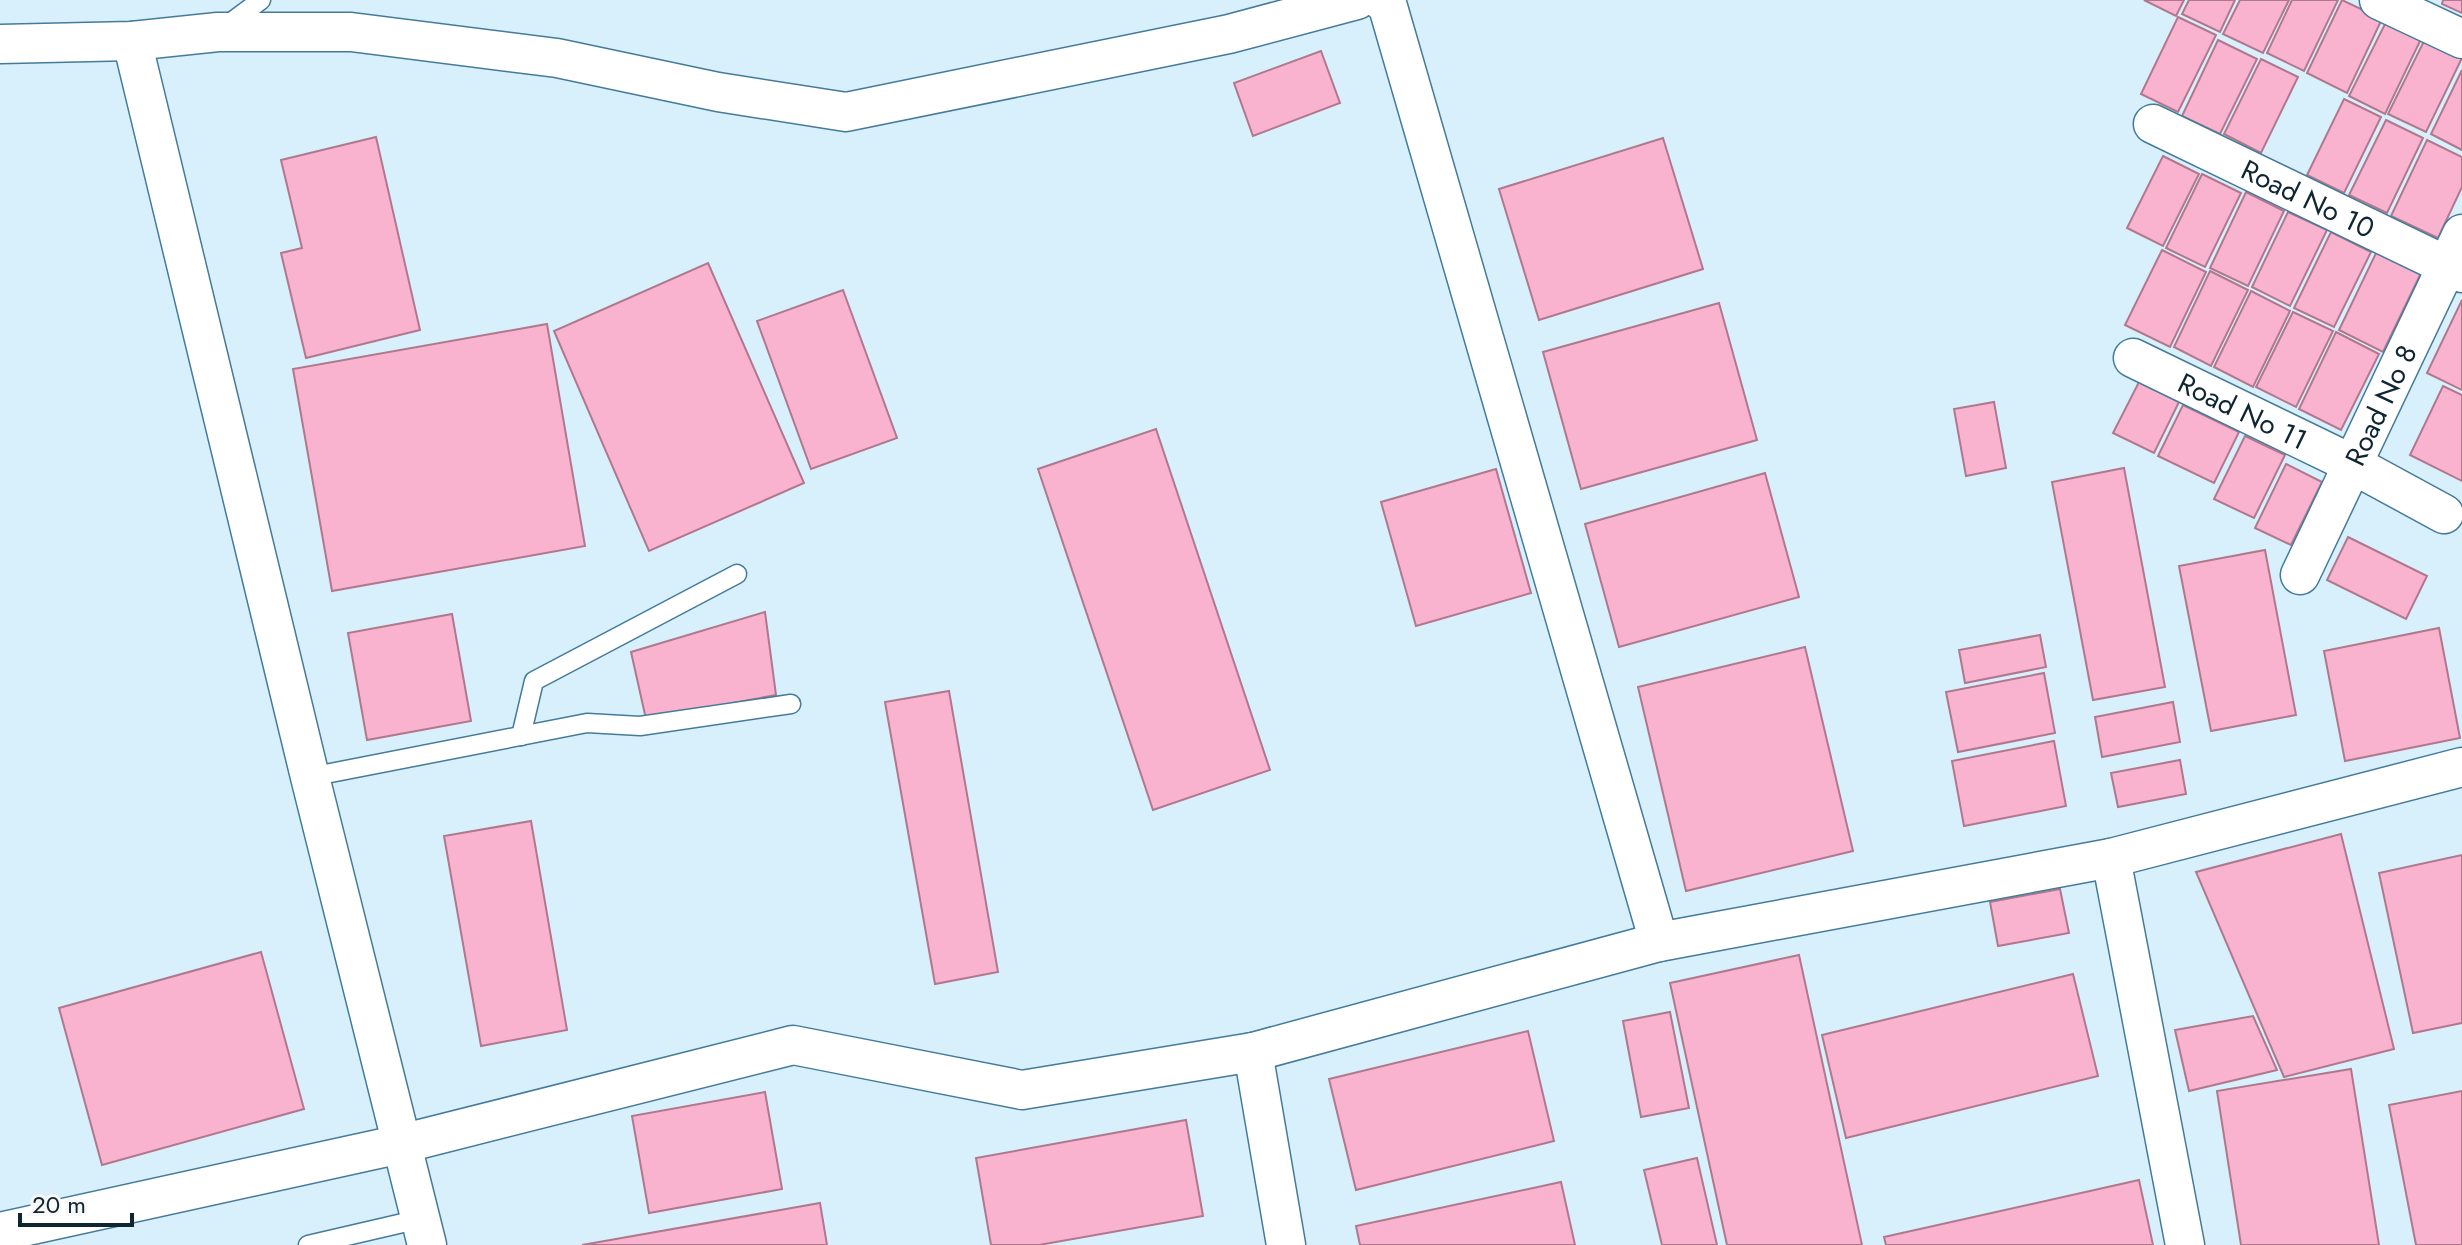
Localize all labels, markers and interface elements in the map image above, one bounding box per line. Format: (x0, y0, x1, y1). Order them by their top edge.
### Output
street label: Road No 10 (2234, 149, 2381, 249)
street label: Road No 8 (2335, 338, 2427, 473)
street label: Road No 11 (2171, 363, 2314, 460)
scale bar (20, 1177, 132, 1227)
text: 20 m (32, 1187, 86, 1222)

